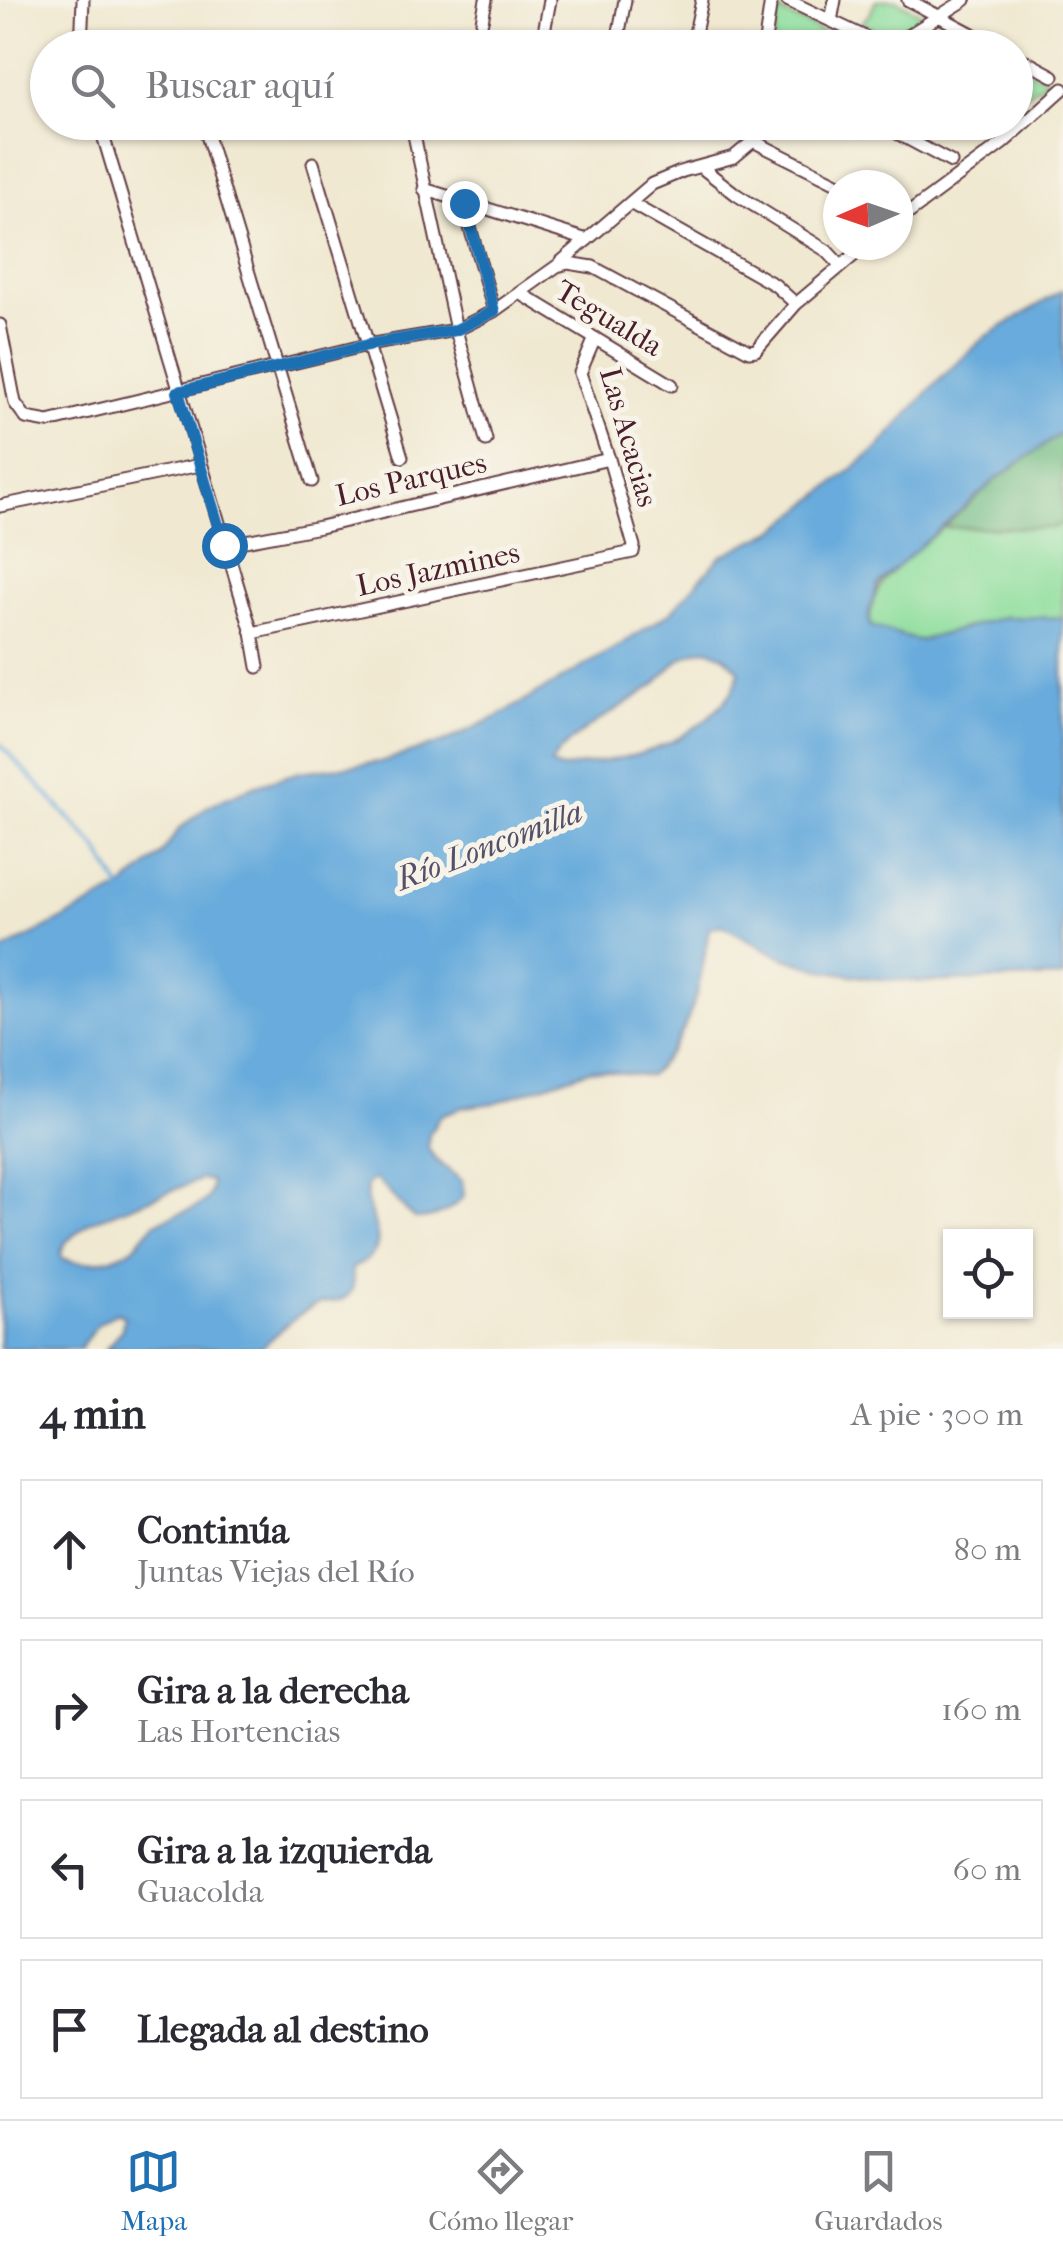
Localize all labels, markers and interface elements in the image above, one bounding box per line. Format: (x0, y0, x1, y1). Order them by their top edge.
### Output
search box (30, 30, 1033, 140)
icon: search (65, 58, 120, 113)
text: Buscar aquí (145, 63, 334, 108)
north arrow (823, 170, 913, 260)
route end (442, 181, 488, 227)
street label: Tegualda (549, 273, 669, 364)
street label: Las Acacias (592, 364, 665, 511)
street label: Los Parques (332, 445, 490, 514)
route start (202, 523, 248, 569)
street label: Los Jazmines (353, 535, 523, 604)
water label: Río Loncomilla (389, 793, 588, 899)
map controls (943, 1229, 1033, 1319)
button: locate (943, 1229, 1033, 1319)
text: 4 min (40, 1390, 146, 1439)
text: A pie · 300 m (851, 1396, 1023, 1433)
text: Continúa (137, 1508, 289, 1553)
icon: ahead (42, 1522, 97, 1577)
text: 80 m (954, 1531, 1021, 1568)
text: Juntas Viejas del Río (137, 1553, 415, 1590)
text: Gira a la derecha (137, 1668, 409, 1713)
icon: right (42, 1682, 97, 1737)
text: 160 m (941, 1691, 1021, 1728)
text: Las Hortencias (137, 1713, 340, 1750)
text: Gira a la izquierda (137, 1828, 432, 1873)
icon: left (42, 1842, 97, 1897)
text: 60 m (953, 1851, 1021, 1888)
text: Guacolda (137, 1873, 264, 1910)
icon: arrive (42, 2002, 97, 2057)
text: Llegada al destino (137, 2007, 429, 2052)
tab: Mapa (120, 2144, 187, 2237)
tab: Cómo llegar (428, 2144, 573, 2237)
tab: Guardados (814, 2144, 943, 2237)

